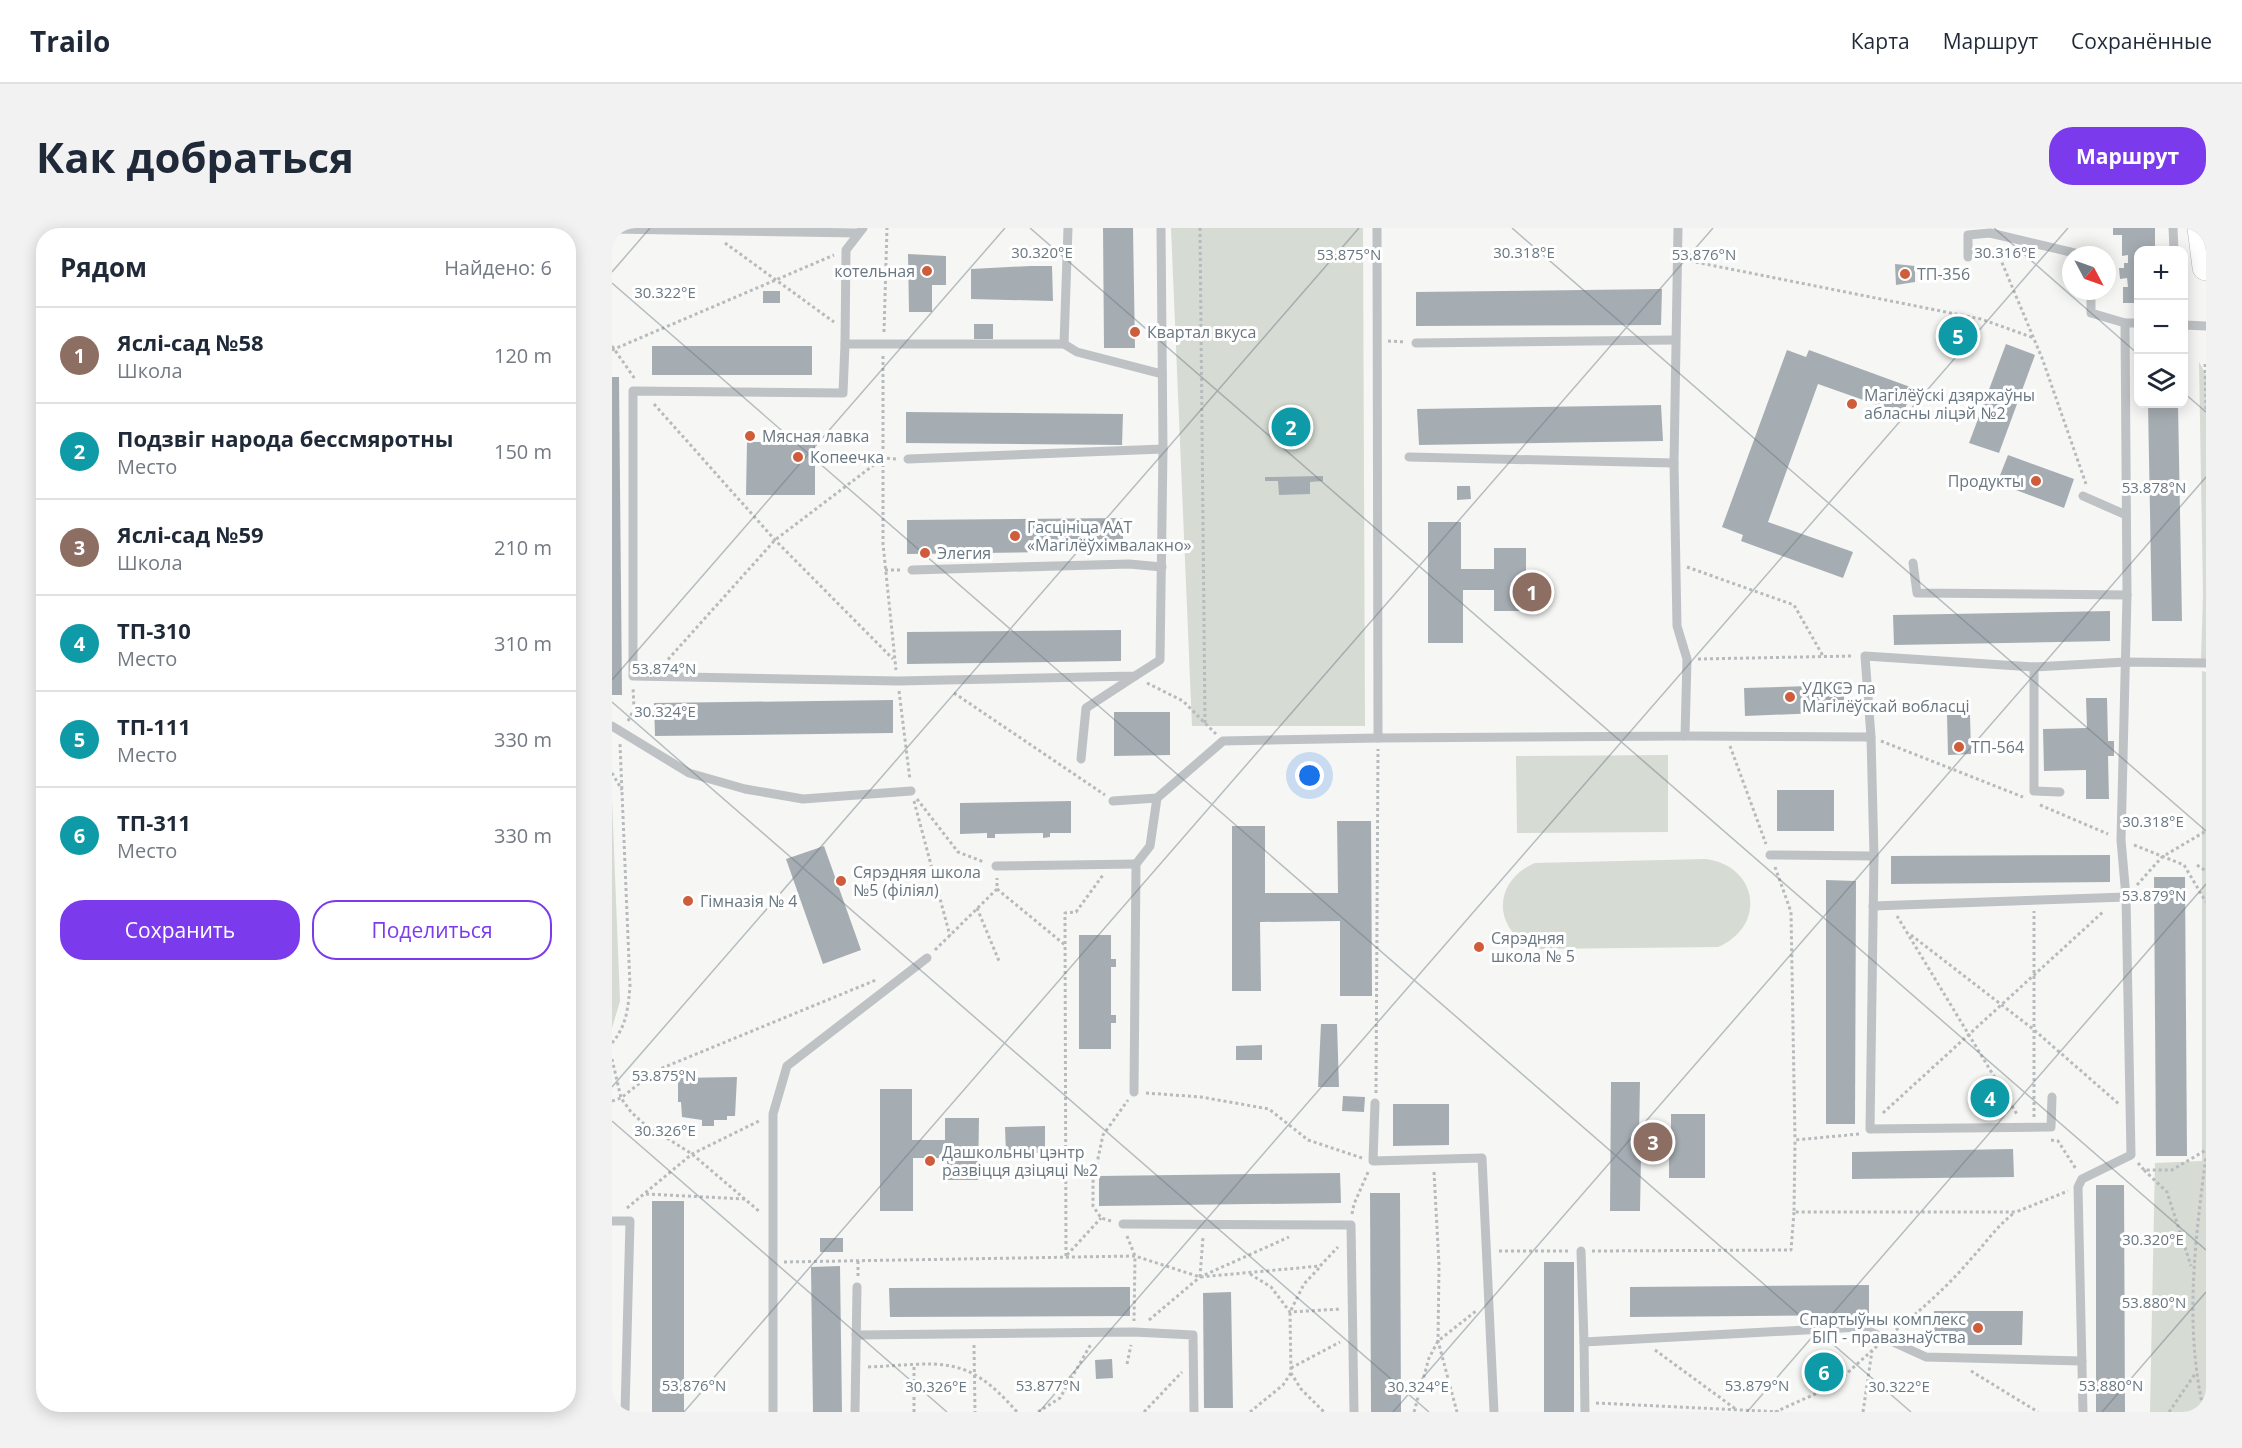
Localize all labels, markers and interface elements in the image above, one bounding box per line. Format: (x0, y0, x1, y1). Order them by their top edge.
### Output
text: Trailo (30, 22, 110, 60)
text: Карта (1851, 27, 1910, 55)
text: Маршрут (1943, 27, 2038, 55)
text: Сохранённые (2071, 27, 2212, 55)
button: Маршрут (2049, 127, 2206, 185)
text: Как добраться (36, 128, 354, 185)
text: 30.320°E (1011, 242, 1073, 262)
text: 30.318°E (1493, 242, 1555, 262)
text: 30.316°E (1974, 242, 2036, 262)
text: 53.875°N (1317, 244, 1381, 264)
text: 53.876°N (1672, 244, 1736, 264)
north arrow (2062, 246, 2116, 300)
map controls (2134, 246, 2188, 408)
button: + (2134, 246, 2188, 300)
text: Рядом (60, 249, 147, 285)
text: Найдено: 6 (444, 254, 552, 281)
place label: котельная (834, 260, 915, 282)
place label: ТП-356 (1917, 263, 1970, 285)
marker: котельная (920, 264, 934, 278)
marker: ТП-356 (1898, 267, 1912, 281)
text: 30.322°E (634, 282, 696, 302)
button: − (2134, 300, 2188, 354)
pin: 5 (1938, 314, 1978, 358)
place label: Квартал вкуса (1147, 321, 1256, 343)
marker: Квартал вкуса (1128, 325, 1142, 339)
text: Яслі-сад №58 (117, 327, 264, 357)
text: 1 (74, 342, 85, 369)
text: 120 m (494, 342, 552, 369)
button: layers (2134, 354, 2188, 408)
text: Школа (117, 357, 183, 384)
place label: Магілёўскі дзяржаўны абласны ліцэй №2 (1864, 384, 2035, 424)
marker: Магілёўскі дзяржаўны абласны ліцэй №2 (1845, 397, 1859, 411)
pin: 2 (1272, 404, 1310, 450)
text: Подзвіг народа бессмяротны (117, 423, 454, 453)
place label: Мясная лавка (762, 425, 869, 447)
marker: Мясная лавка (743, 429, 757, 443)
text: 2 (74, 438, 85, 465)
text: 150 m (494, 438, 552, 465)
place label: Копеечка (810, 446, 884, 468)
marker: Копеечка (791, 450, 805, 464)
text: Место (117, 453, 177, 480)
place label: Продукты (1948, 470, 2024, 492)
marker: Продукты (2029, 474, 2043, 488)
text: 53.878°N (2122, 477, 2186, 497)
place label: Гасцініца ААТ «Магілёўхімвалакно» (1027, 516, 1192, 556)
text: Яслі-сад №59 (117, 519, 264, 549)
marker: Гасцініца ААТ «Магілёўхімвалакно» (1008, 529, 1022, 543)
text: 3 (74, 534, 85, 561)
text: 210 m (494, 534, 552, 561)
place label: Элегия (937, 542, 991, 564)
marker: Элегия (918, 546, 932, 560)
text: Школа (117, 549, 183, 576)
pin: 1 (1512, 570, 1552, 614)
text: ТП-310 (117, 615, 191, 645)
text: 4 (74, 630, 85, 657)
text: 310 m (494, 630, 552, 657)
text: Место (117, 645, 177, 672)
text: 53.874°N (632, 658, 696, 678)
place label: УДКСЭ па Магілёўскай вобласці (1802, 677, 1970, 717)
marker: УДКСЭ па Магілёўскай вобласці (1783, 690, 1797, 704)
text: 30.324°E (634, 701, 696, 721)
text: ТП-111 (117, 711, 191, 741)
text: 5 (74, 726, 85, 753)
text: 330 m (494, 726, 552, 753)
place label: ТП-564 (1971, 736, 2024, 758)
marker: ТП-564 (1952, 740, 1966, 754)
text: Место (117, 741, 177, 768)
your location (1295, 761, 1324, 790)
text: ТП-311 (117, 807, 191, 837)
text: 30.318°E (2122, 811, 2184, 831)
text: 6 (74, 822, 85, 849)
text: 330 m (494, 822, 552, 849)
text: Место (117, 837, 177, 864)
place label: Сярэдняя школа №5 (філіял) (853, 861, 981, 901)
marker: Сярэдняя школа №5 (філіял) (834, 874, 848, 888)
text: 53.879°N (2122, 885, 2186, 905)
place label: Гімназія № 4 (700, 890, 798, 912)
marker: Гімназія № 4 (681, 894, 695, 908)
button: Сохранить (60, 900, 300, 960)
button: Поделиться (312, 900, 552, 960)
place label: Сярэдняя школа № 5 (1491, 927, 1575, 967)
marker: Сярэдняя школа № 5 (1472, 940, 1486, 954)
text: 53.875°N (632, 1065, 696, 1085)
pin: 4 (1970, 1076, 2010, 1120)
text: 30.326°E (634, 1120, 696, 1140)
pin: 3 (1634, 1120, 1672, 1164)
place label: Дашкольны цэнтр развіцця дзіцяці №2 (942, 1141, 1098, 1181)
marker: Дашкольны цэнтр развіцця дзіцяці №2 (923, 1154, 937, 1168)
text: 30.320°E (2122, 1229, 2184, 1249)
text: 53.880°N (2122, 1292, 2186, 1312)
place label: Спартыўны комплекс БІП - правазнаўства (1799, 1308, 1966, 1348)
marker: Спартыўны комплекс БІП - правазнаўства (1971, 1321, 1985, 1335)
pin: 6 (1804, 1350, 1844, 1394)
text: 53.876°N (662, 1375, 726, 1395)
text: 53.877°N (1016, 1375, 1080, 1395)
text: 53.879°N (1725, 1375, 1789, 1395)
text: 53.880°N (2079, 1375, 2143, 1395)
text: 30.326°E (905, 1376, 967, 1396)
text: 30.324°E (1387, 1376, 1449, 1396)
text: 30.322°E (1868, 1376, 1930, 1396)

